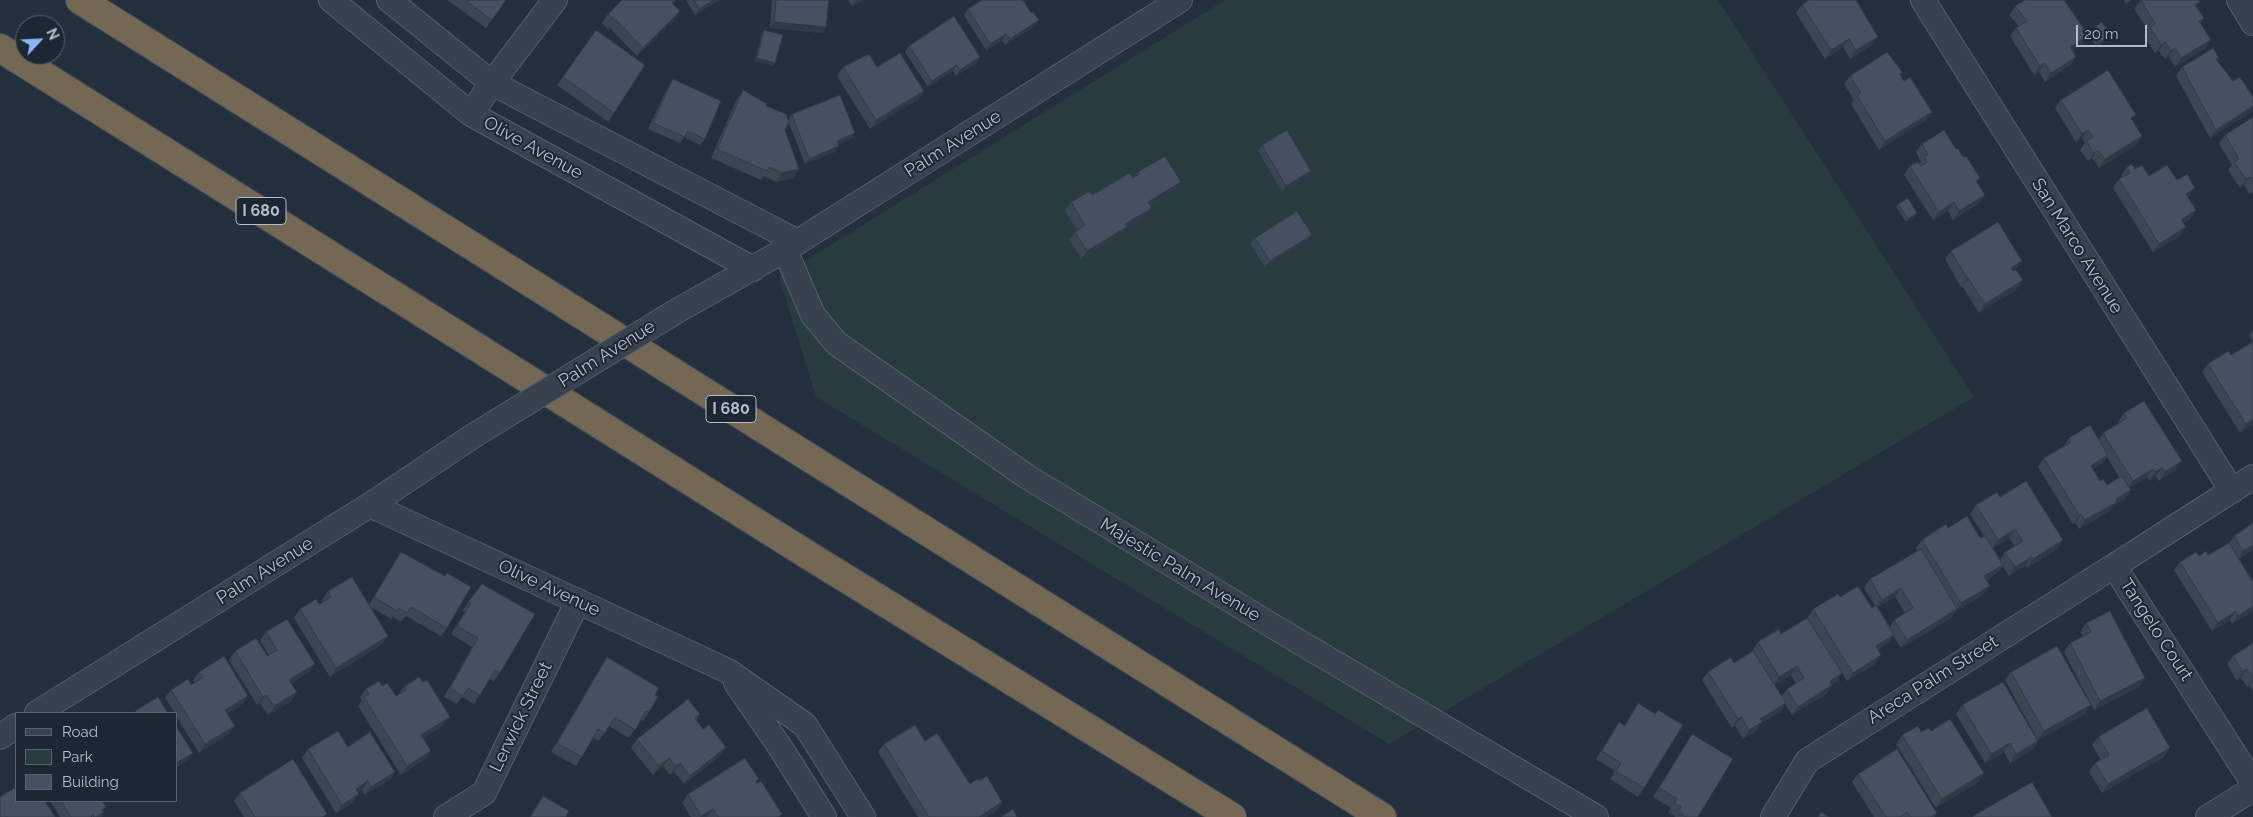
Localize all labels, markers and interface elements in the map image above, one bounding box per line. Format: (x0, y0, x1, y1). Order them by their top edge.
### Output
north arrow (15, 15, 65, 65)
scale bar (2078, 15, 2149, 47)
text: 20 m (2084, 25, 2119, 43)
text: N (43, 26, 62, 42)
street label: Palm Avenue (901, 106, 1005, 182)
street label: Olive Avenue (480, 112, 586, 184)
street label: San Marco Avenue (2027, 174, 2127, 318)
road number: I 680 (236, 198, 286, 225)
street label: Palm Avenue (555, 316, 659, 392)
road number: I 680 (706, 396, 756, 422)
street label: Majestic Palm Avenue (1096, 514, 1264, 626)
street label: Palm Avenue (213, 533, 317, 609)
street label: Olive Avenue (495, 555, 603, 621)
street label: Tangelo Court (2115, 575, 2197, 685)
street label: Areca Palm Street (1864, 631, 2002, 729)
street label: Lerwick Street (485, 658, 557, 776)
legend (15, 712, 178, 802)
text: Road (62, 723, 98, 741)
text: Park (62, 748, 93, 766)
text: Building (62, 773, 119, 791)

